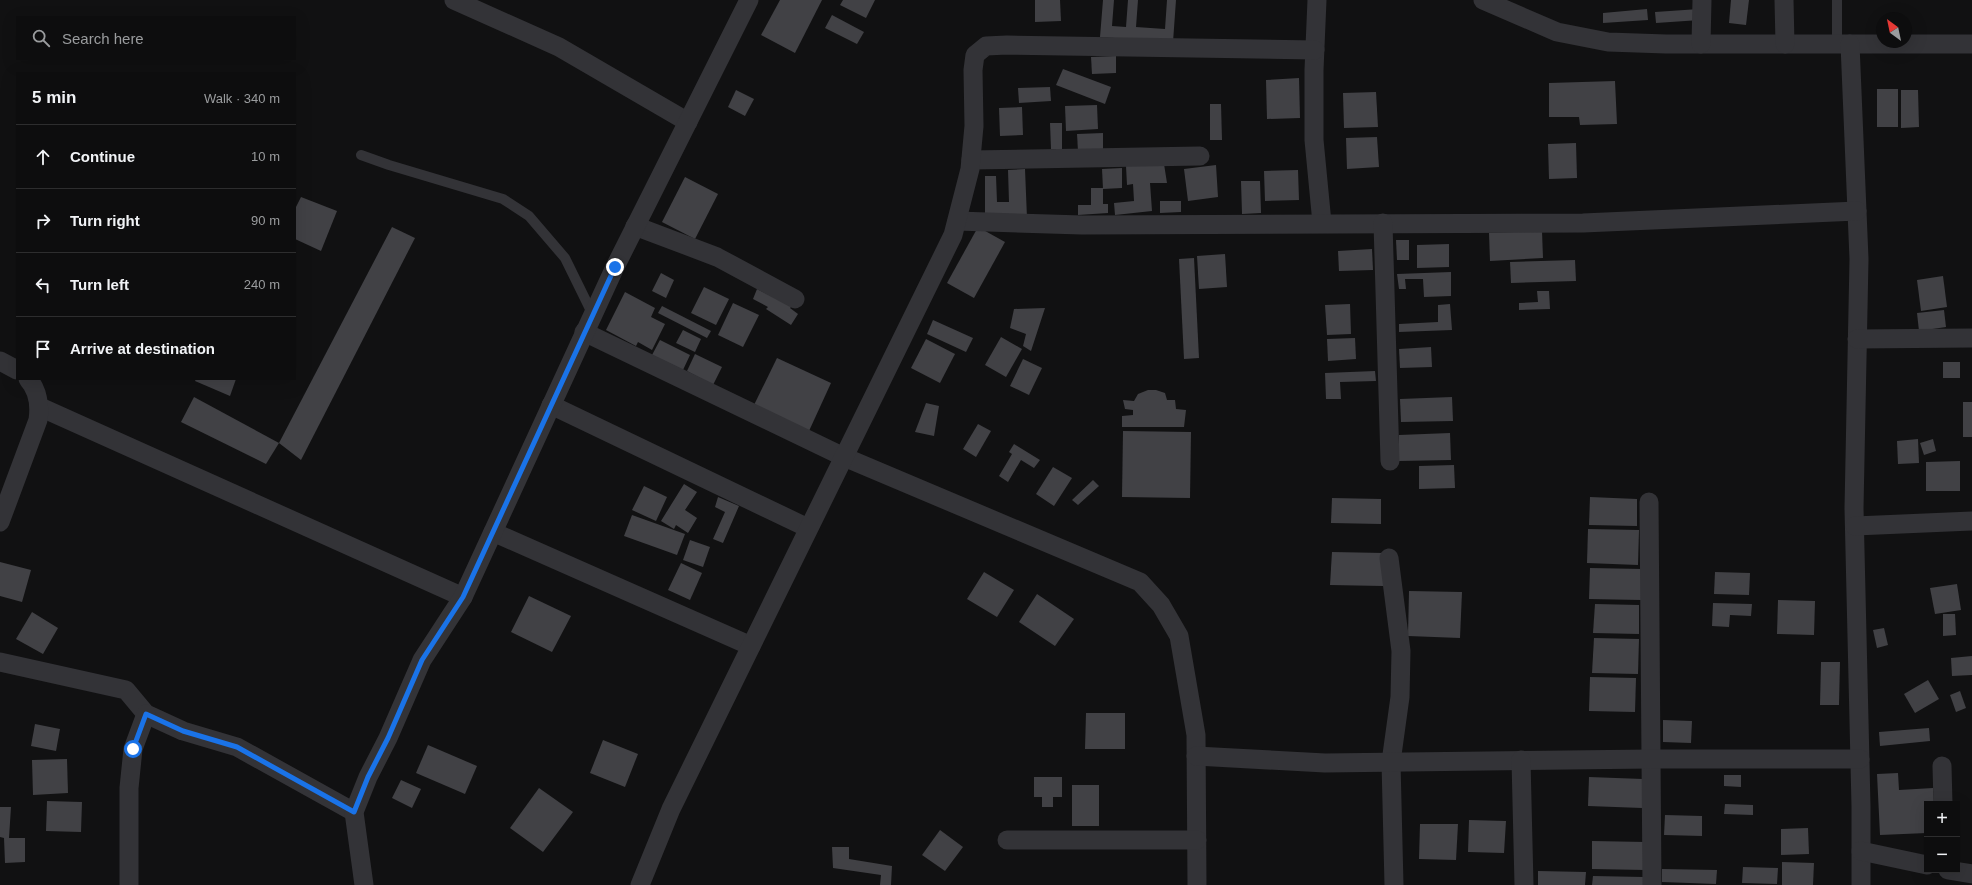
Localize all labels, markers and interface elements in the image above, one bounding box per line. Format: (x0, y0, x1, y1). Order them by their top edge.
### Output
north arrow (1876, 12, 1912, 48)
search box (16, 16, 296, 60)
icon: search (30, 27, 52, 49)
text: Search here (62, 30, 144, 47)
text: 5 min (32, 88, 76, 107)
text: Walk · 340 m (204, 91, 280, 106)
icon: ahead (32, 146, 54, 168)
text: Continue (70, 148, 135, 165)
text: 10 m (251, 149, 280, 164)
icon: right (32, 210, 54, 232)
text: Turn right (70, 212, 140, 229)
text: 90 m (251, 213, 280, 228)
route end (606, 258, 624, 276)
icon: left (32, 274, 54, 296)
text: Turn left (70, 276, 129, 293)
text: 240 m (244, 277, 280, 292)
icon: arrive (32, 338, 54, 360)
text: Arrive at destination (70, 340, 215, 357)
route start (124, 740, 142, 758)
map controls (1924, 801, 1960, 873)
button: + (1924, 801, 1960, 837)
button: − (1924, 837, 1960, 873)

